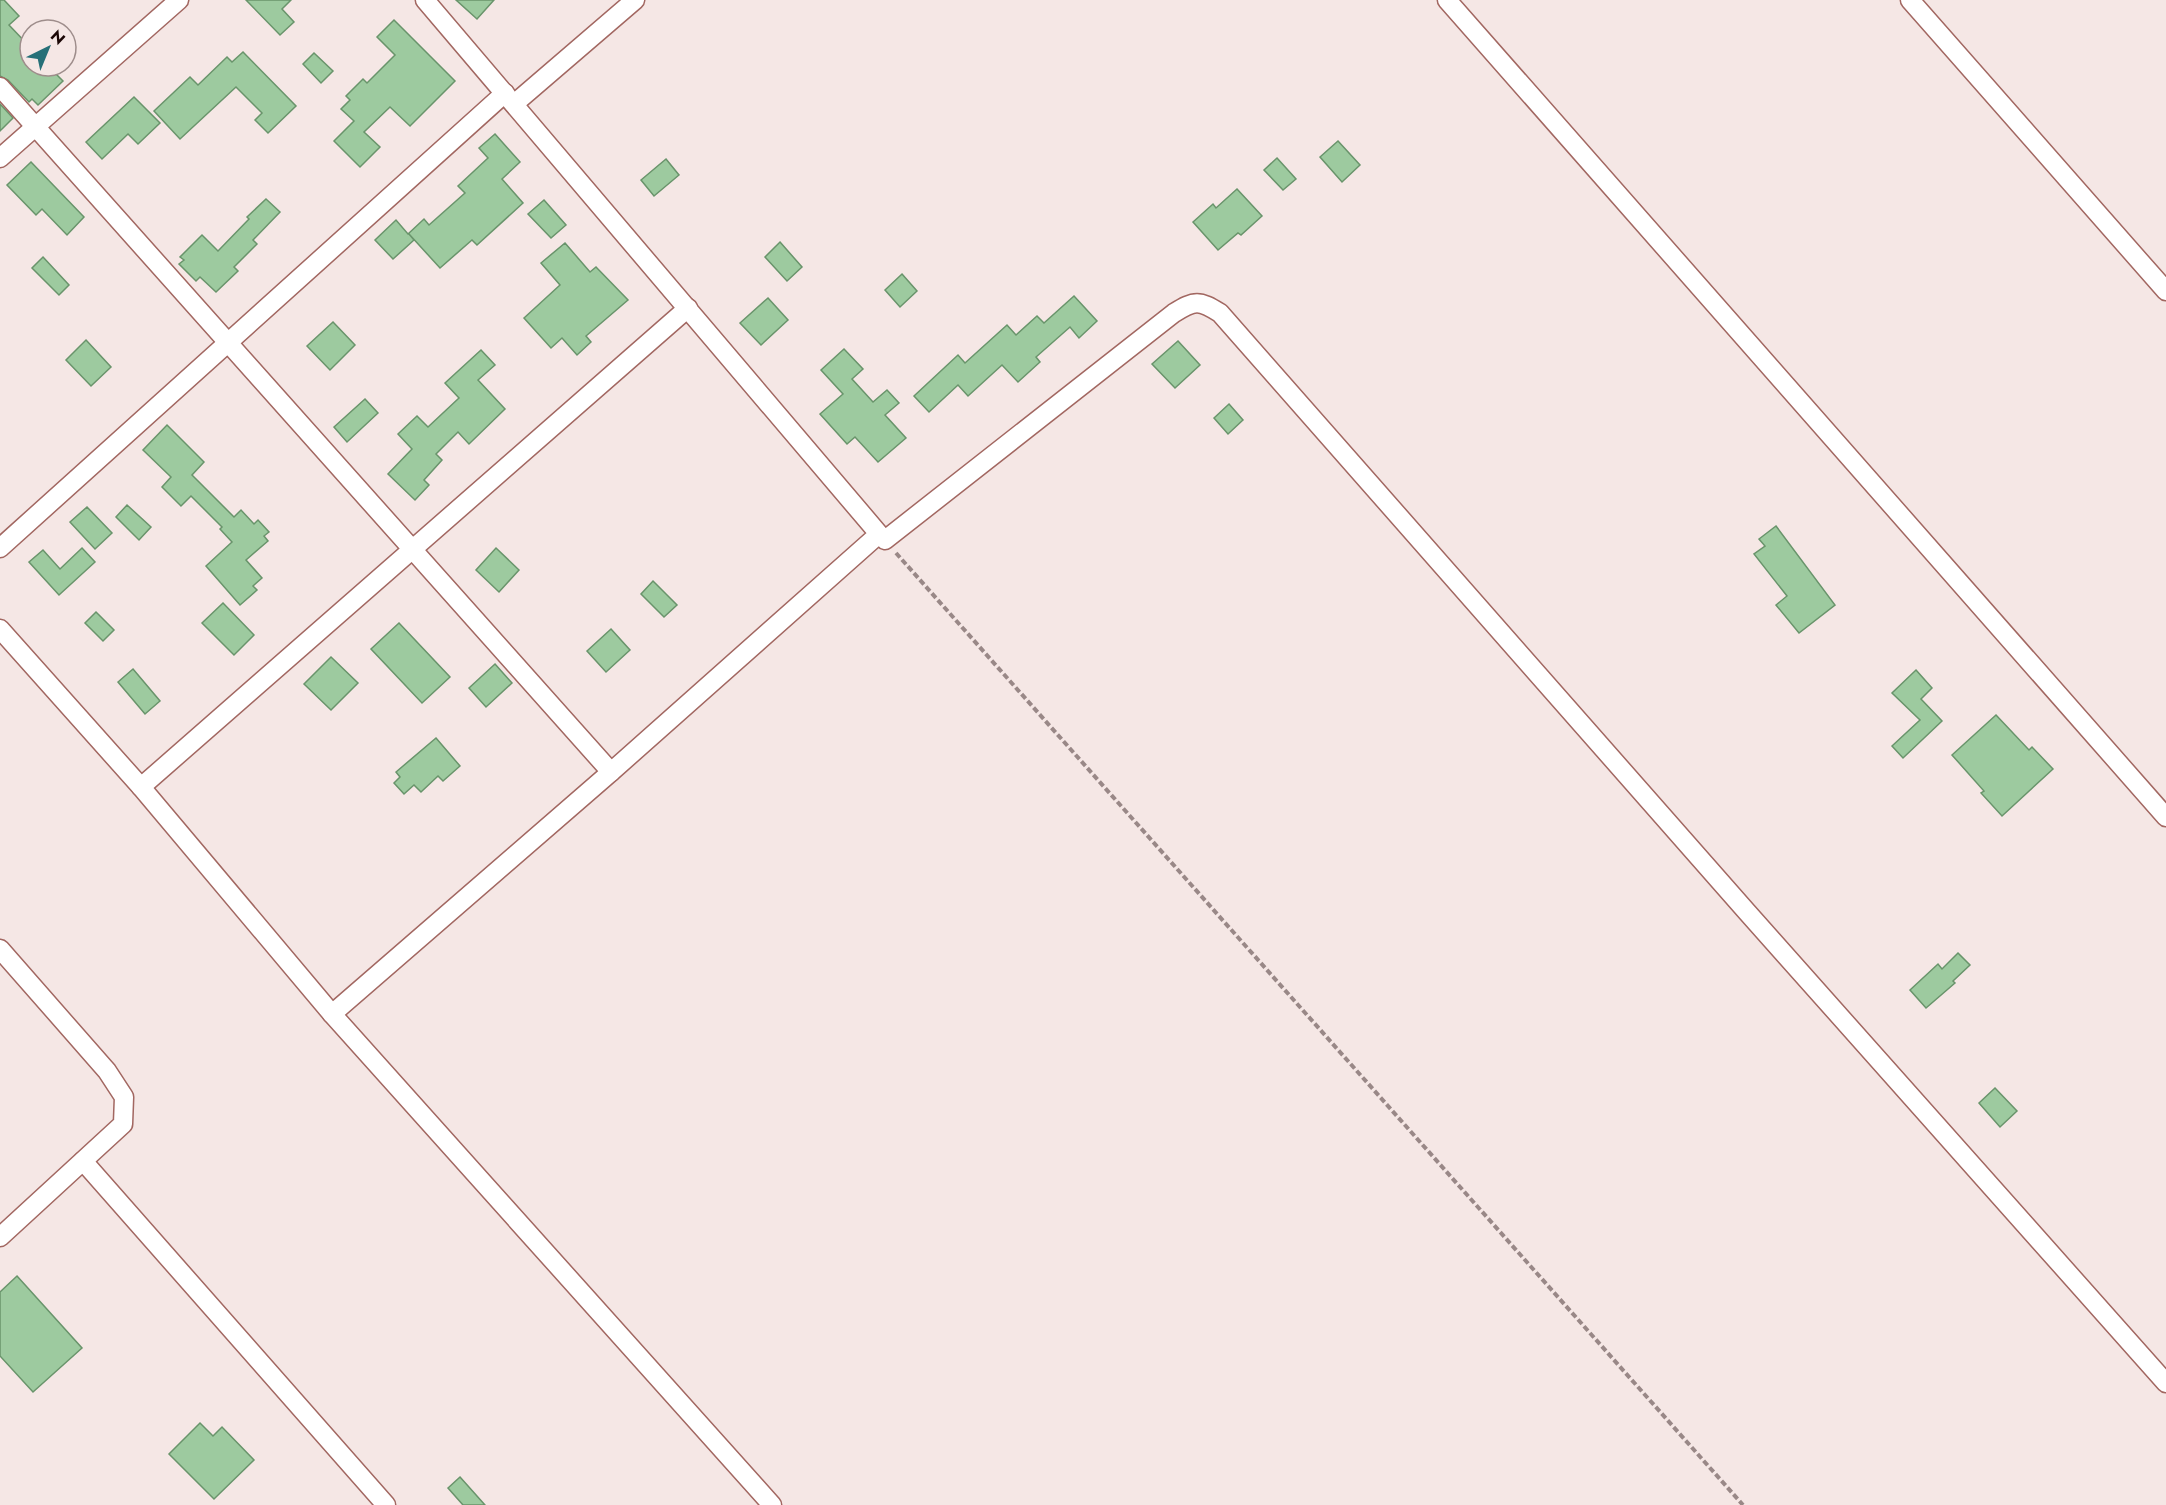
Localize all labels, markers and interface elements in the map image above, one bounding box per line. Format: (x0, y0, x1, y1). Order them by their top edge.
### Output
north arrow (18, 18, 78, 78)
text: N (45, 25, 70, 50)

